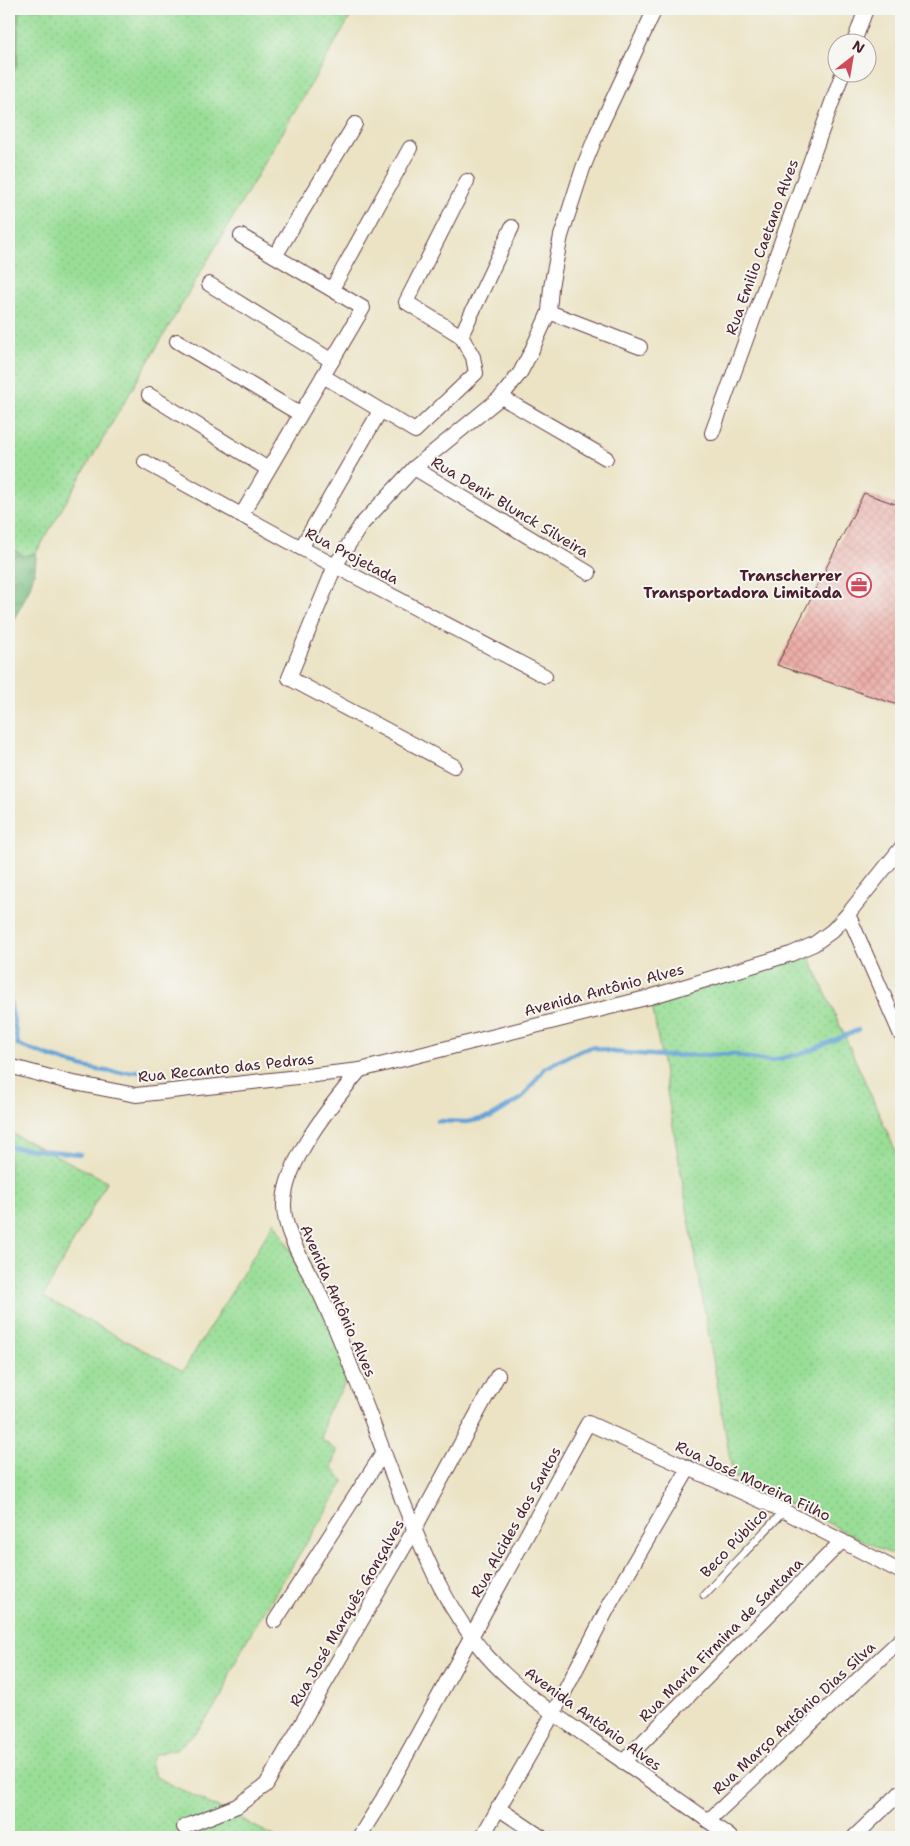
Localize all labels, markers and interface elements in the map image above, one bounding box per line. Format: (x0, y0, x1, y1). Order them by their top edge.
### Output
north arrow (828, 32, 878, 82)
text: N (849, 36, 868, 57)
street label: Rua Emilio Caetano Alves (721, 156, 803, 338)
street label: Rua Denir Blunck Silveira (427, 452, 593, 562)
street label: Rua Projetada (302, 523, 403, 589)
place label: Transcherrer Transportadora Limitada (643, 566, 843, 603)
office icon: Transcherrer Transportadora Limitada (846, 572, 872, 598)
street label: Avenida Antônio Alves (522, 959, 686, 1021)
street label: Rua Recanto das Pedras (137, 1049, 315, 1087)
street label: Avenida Antônio Alves (295, 1222, 381, 1380)
street label: Rua José Moreira Filho (672, 1436, 834, 1526)
street label: Rua Alcides dos Santos (466, 1443, 566, 1601)
street label: Beco Público (696, 1504, 772, 1582)
street label: Rua José Marquês Gonçalves (285, 1516, 409, 1710)
street label: Rua Maria Firmina de Santana (635, 1553, 808, 1726)
street label: Rua Março Antônio Dias Silva (708, 1637, 880, 1799)
street label: Avenida Antônio Alves (521, 1663, 665, 1775)

